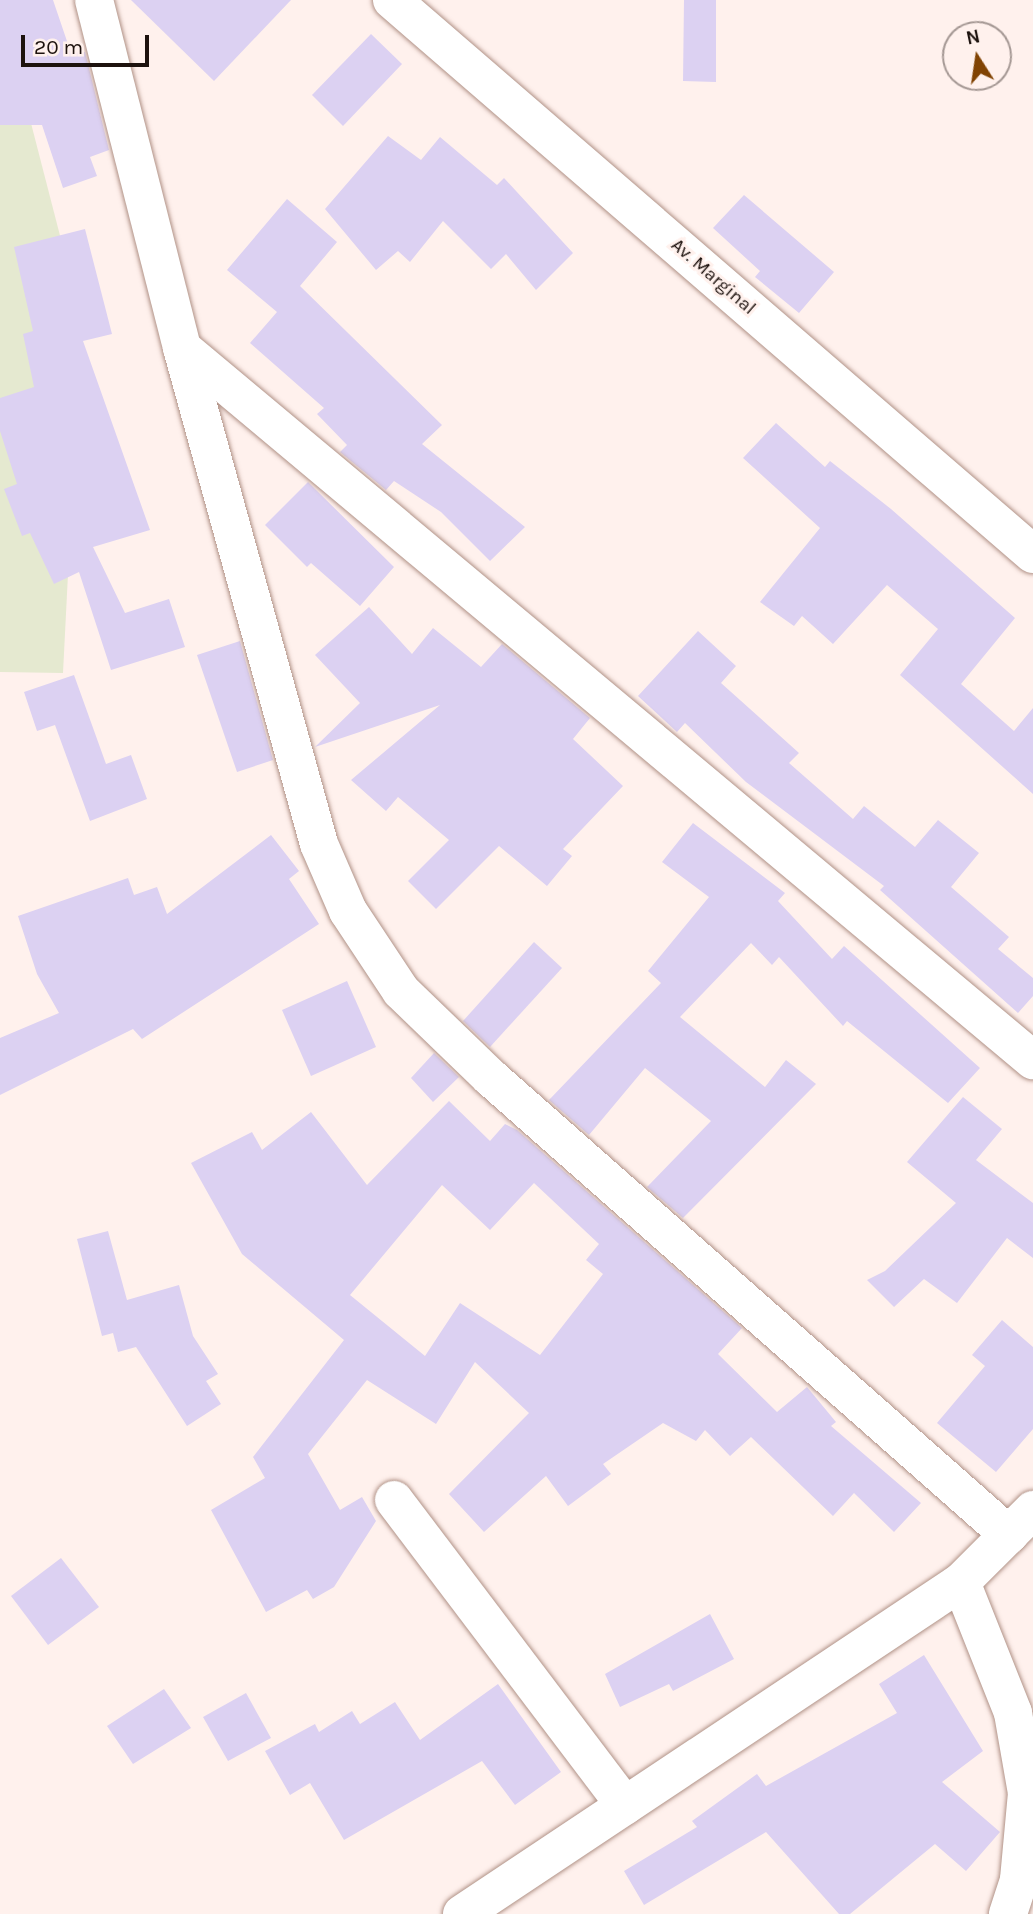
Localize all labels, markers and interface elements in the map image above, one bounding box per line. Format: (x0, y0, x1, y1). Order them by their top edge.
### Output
scale bar (24, 21, 152, 65)
north arrow (942, 21, 1012, 91)
text: N (964, 25, 982, 50)
text: 20 m (34, 35, 83, 59)
street label: Av. Marginal (666, 234, 760, 320)

